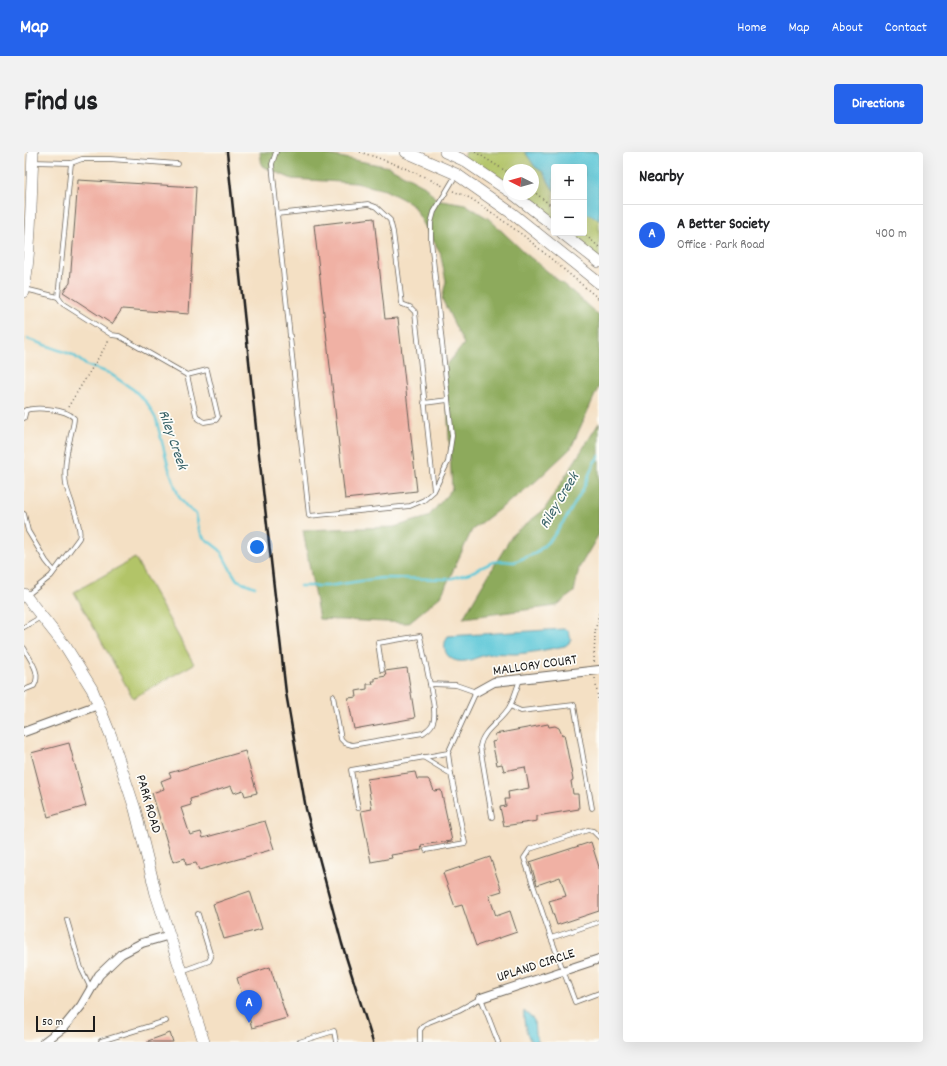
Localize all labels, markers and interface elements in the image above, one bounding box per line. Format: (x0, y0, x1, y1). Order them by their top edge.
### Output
text: Map (20, 15, 49, 42)
text: Home (737, 18, 766, 38)
text: Map (788, 18, 810, 38)
text: About (832, 18, 863, 38)
text: Contact (885, 18, 927, 38)
text: Find us (24, 84, 98, 124)
button: Directions (834, 84, 923, 124)
north arrow (503, 164, 539, 200)
map controls (551, 164, 587, 236)
button: + (551, 164, 587, 200)
text: Nearby (639, 166, 683, 190)
button: − (551, 200, 587, 236)
text: A Better Society (677, 214, 769, 236)
text: A (648, 225, 656, 244)
text: 400 m (876, 225, 907, 244)
text: Office · Park Road (677, 236, 765, 255)
water label: Riley Creek (151, 407, 193, 475)
water label: Riley Creek (535, 467, 586, 533)
your location (247, 537, 267, 557)
street label: MALLORY COURT (492, 650, 579, 682)
street label: PARK ROAD (130, 772, 166, 836)
street label: UPLAND CIRCLE (494, 944, 578, 988)
pin: A (236, 990, 262, 1023)
scale bar (36, 1014, 95, 1033)
text: 50 m (42, 1015, 63, 1031)

